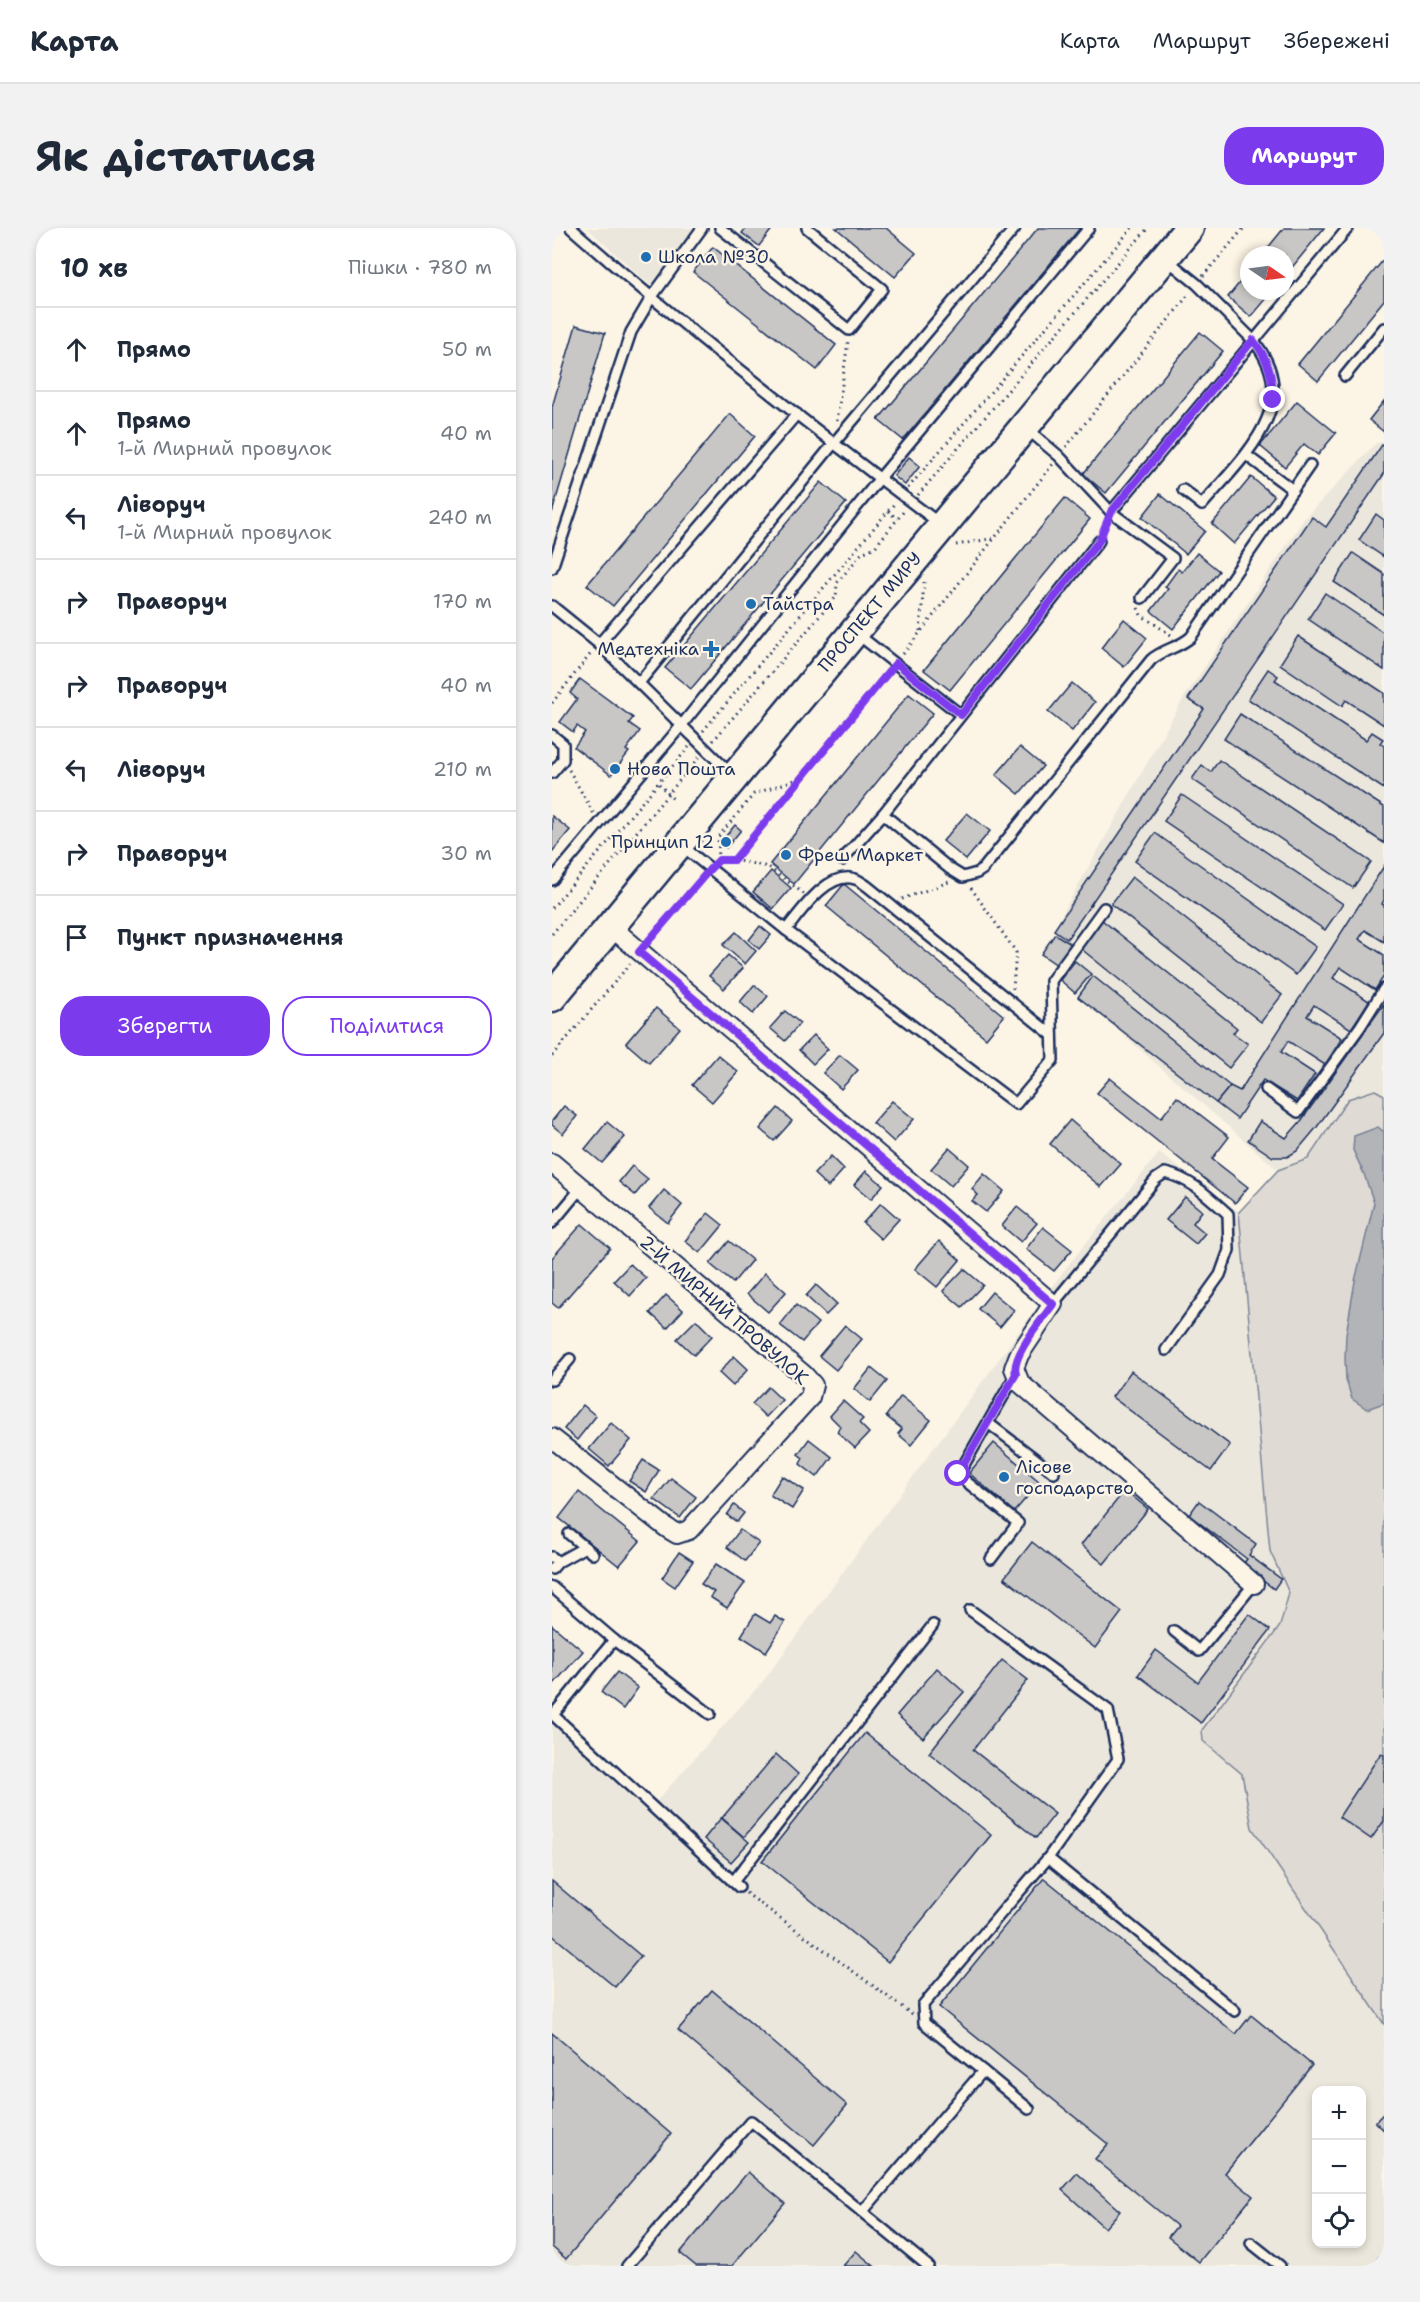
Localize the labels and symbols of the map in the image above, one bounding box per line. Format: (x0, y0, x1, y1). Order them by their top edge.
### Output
place label: Школа №30 (658, 245, 769, 269)
north arrow (1240, 246, 1294, 300)
marker: Школа №30 (639, 250, 653, 264)
route end (1259, 386, 1285, 412)
street label: ПРОСПЕКТ МИРУ (813, 547, 927, 677)
place label: Тайстра (763, 592, 834, 616)
marker: Тайстра (744, 597, 758, 611)
place label: Медтехніка (597, 637, 699, 661)
marker: Медтехніка (704, 642, 718, 656)
place label: Нова Пошта (627, 757, 736, 781)
marker: Нова Пошта (608, 762, 622, 776)
place label: Принцип 12 (611, 830, 714, 854)
marker: Принцип 12 (719, 835, 733, 849)
place label: Фреш Маркет (798, 843, 924, 867)
marker: Фреш Маркет (779, 848, 793, 862)
street label: 2-Й МИРНИЙ ПРОВУЛОК (634, 1230, 814, 1390)
place label: Лісове господарство (1016, 1455, 1134, 1500)
route start (944, 1460, 970, 1486)
marker: Лісове господарство (997, 1470, 1011, 1484)

